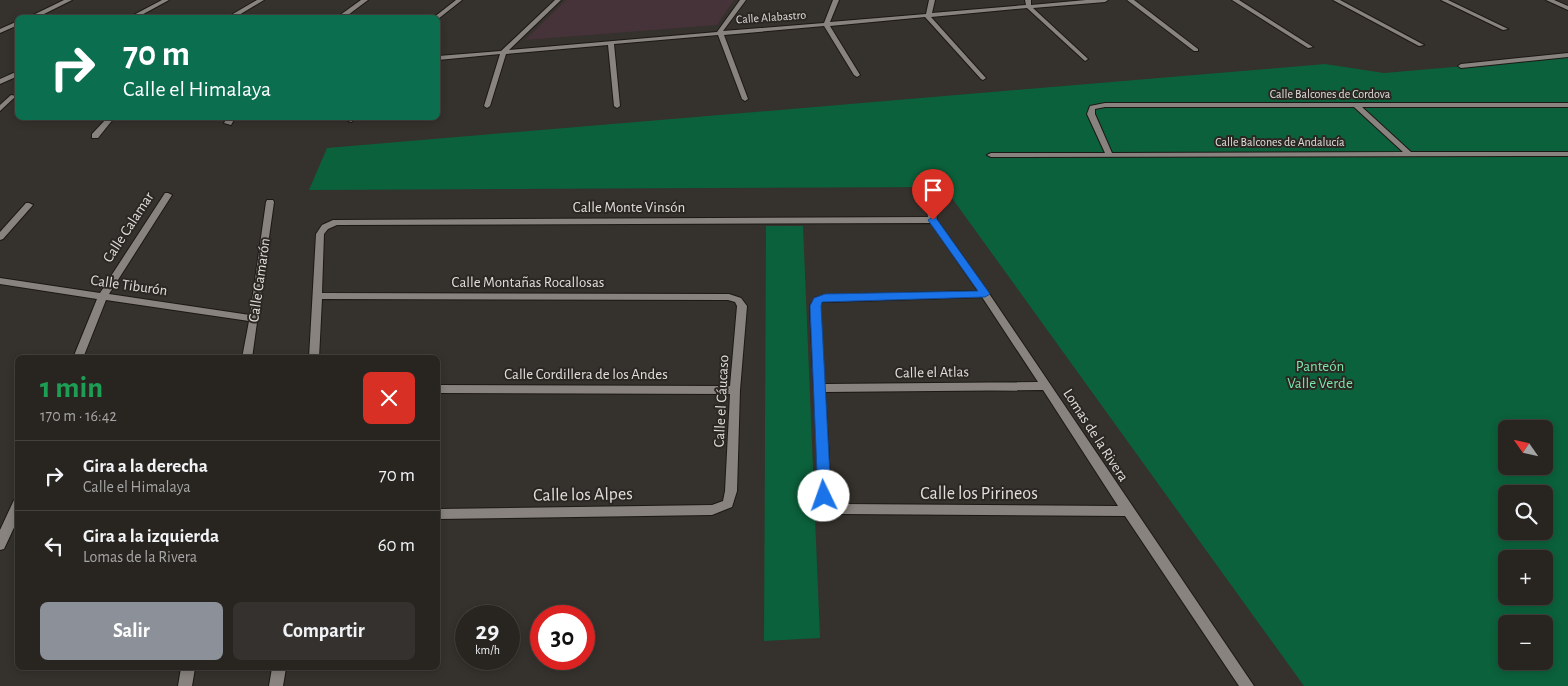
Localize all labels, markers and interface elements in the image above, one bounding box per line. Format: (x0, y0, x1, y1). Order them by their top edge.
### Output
street label: Calle Alabastro (735, 9, 807, 25)
icon: right (40, 35, 105, 100)
text: 70 m (123, 37, 190, 72)
text: Calle el Himalaya (123, 78, 271, 100)
street label: Calle Balcones de Cordova (1270, 88, 1391, 100)
street label: Calle Balcones de Andalucía (1215, 136, 1345, 148)
pin (912, 169, 954, 220)
icon: arrive (919, 176, 947, 204)
street label: Calle Calamar (100, 189, 157, 265)
street label: Calle Monte Vinsón (573, 200, 685, 215)
street label: Calle Camarón (246, 237, 273, 323)
street label: Calle Tiburón (90, 273, 168, 298)
street label: Calle Montañas Rocallosas (452, 275, 604, 290)
street label: Calle el Cáucaso (712, 354, 731, 448)
park label: Panteón Valle Verde (1287, 359, 1353, 391)
street label: Calle el Atlas (895, 364, 969, 381)
street label: Calle Cordillera de los Andes (504, 367, 668, 382)
button: close (363, 372, 415, 424)
text: 1 min (40, 373, 103, 403)
street label: Lomas de la Rivera (1060, 386, 1131, 484)
text: 170 m · 16:42 (40, 408, 117, 424)
north arrow (1498, 420, 1552, 475)
map controls (1498, 420, 1553, 670)
text: Gira a la derecha (83, 457, 208, 476)
icon: right (40, 462, 68, 490)
text: 70 m (379, 466, 415, 485)
position arrow (797, 469, 849, 521)
text: Calle el Himalaya (83, 479, 191, 495)
street label: Calle los Alpes (533, 485, 633, 505)
street label: Calle los Pirineos (920, 485, 1038, 503)
button: search (1498, 485, 1553, 540)
text: Gira a la izquierda (83, 527, 219, 546)
icon: left (40, 532, 68, 560)
text: 60 m (378, 536, 415, 555)
text: Lomas de la Rivera (83, 549, 197, 565)
button: + (1498, 550, 1553, 605)
button: Salir (40, 602, 223, 660)
button: Compartir (233, 602, 415, 660)
speed limit sign: 30 (530, 605, 595, 670)
button: − (1498, 615, 1553, 670)
text: 29 (476, 619, 499, 644)
text: km/h (475, 644, 500, 656)

